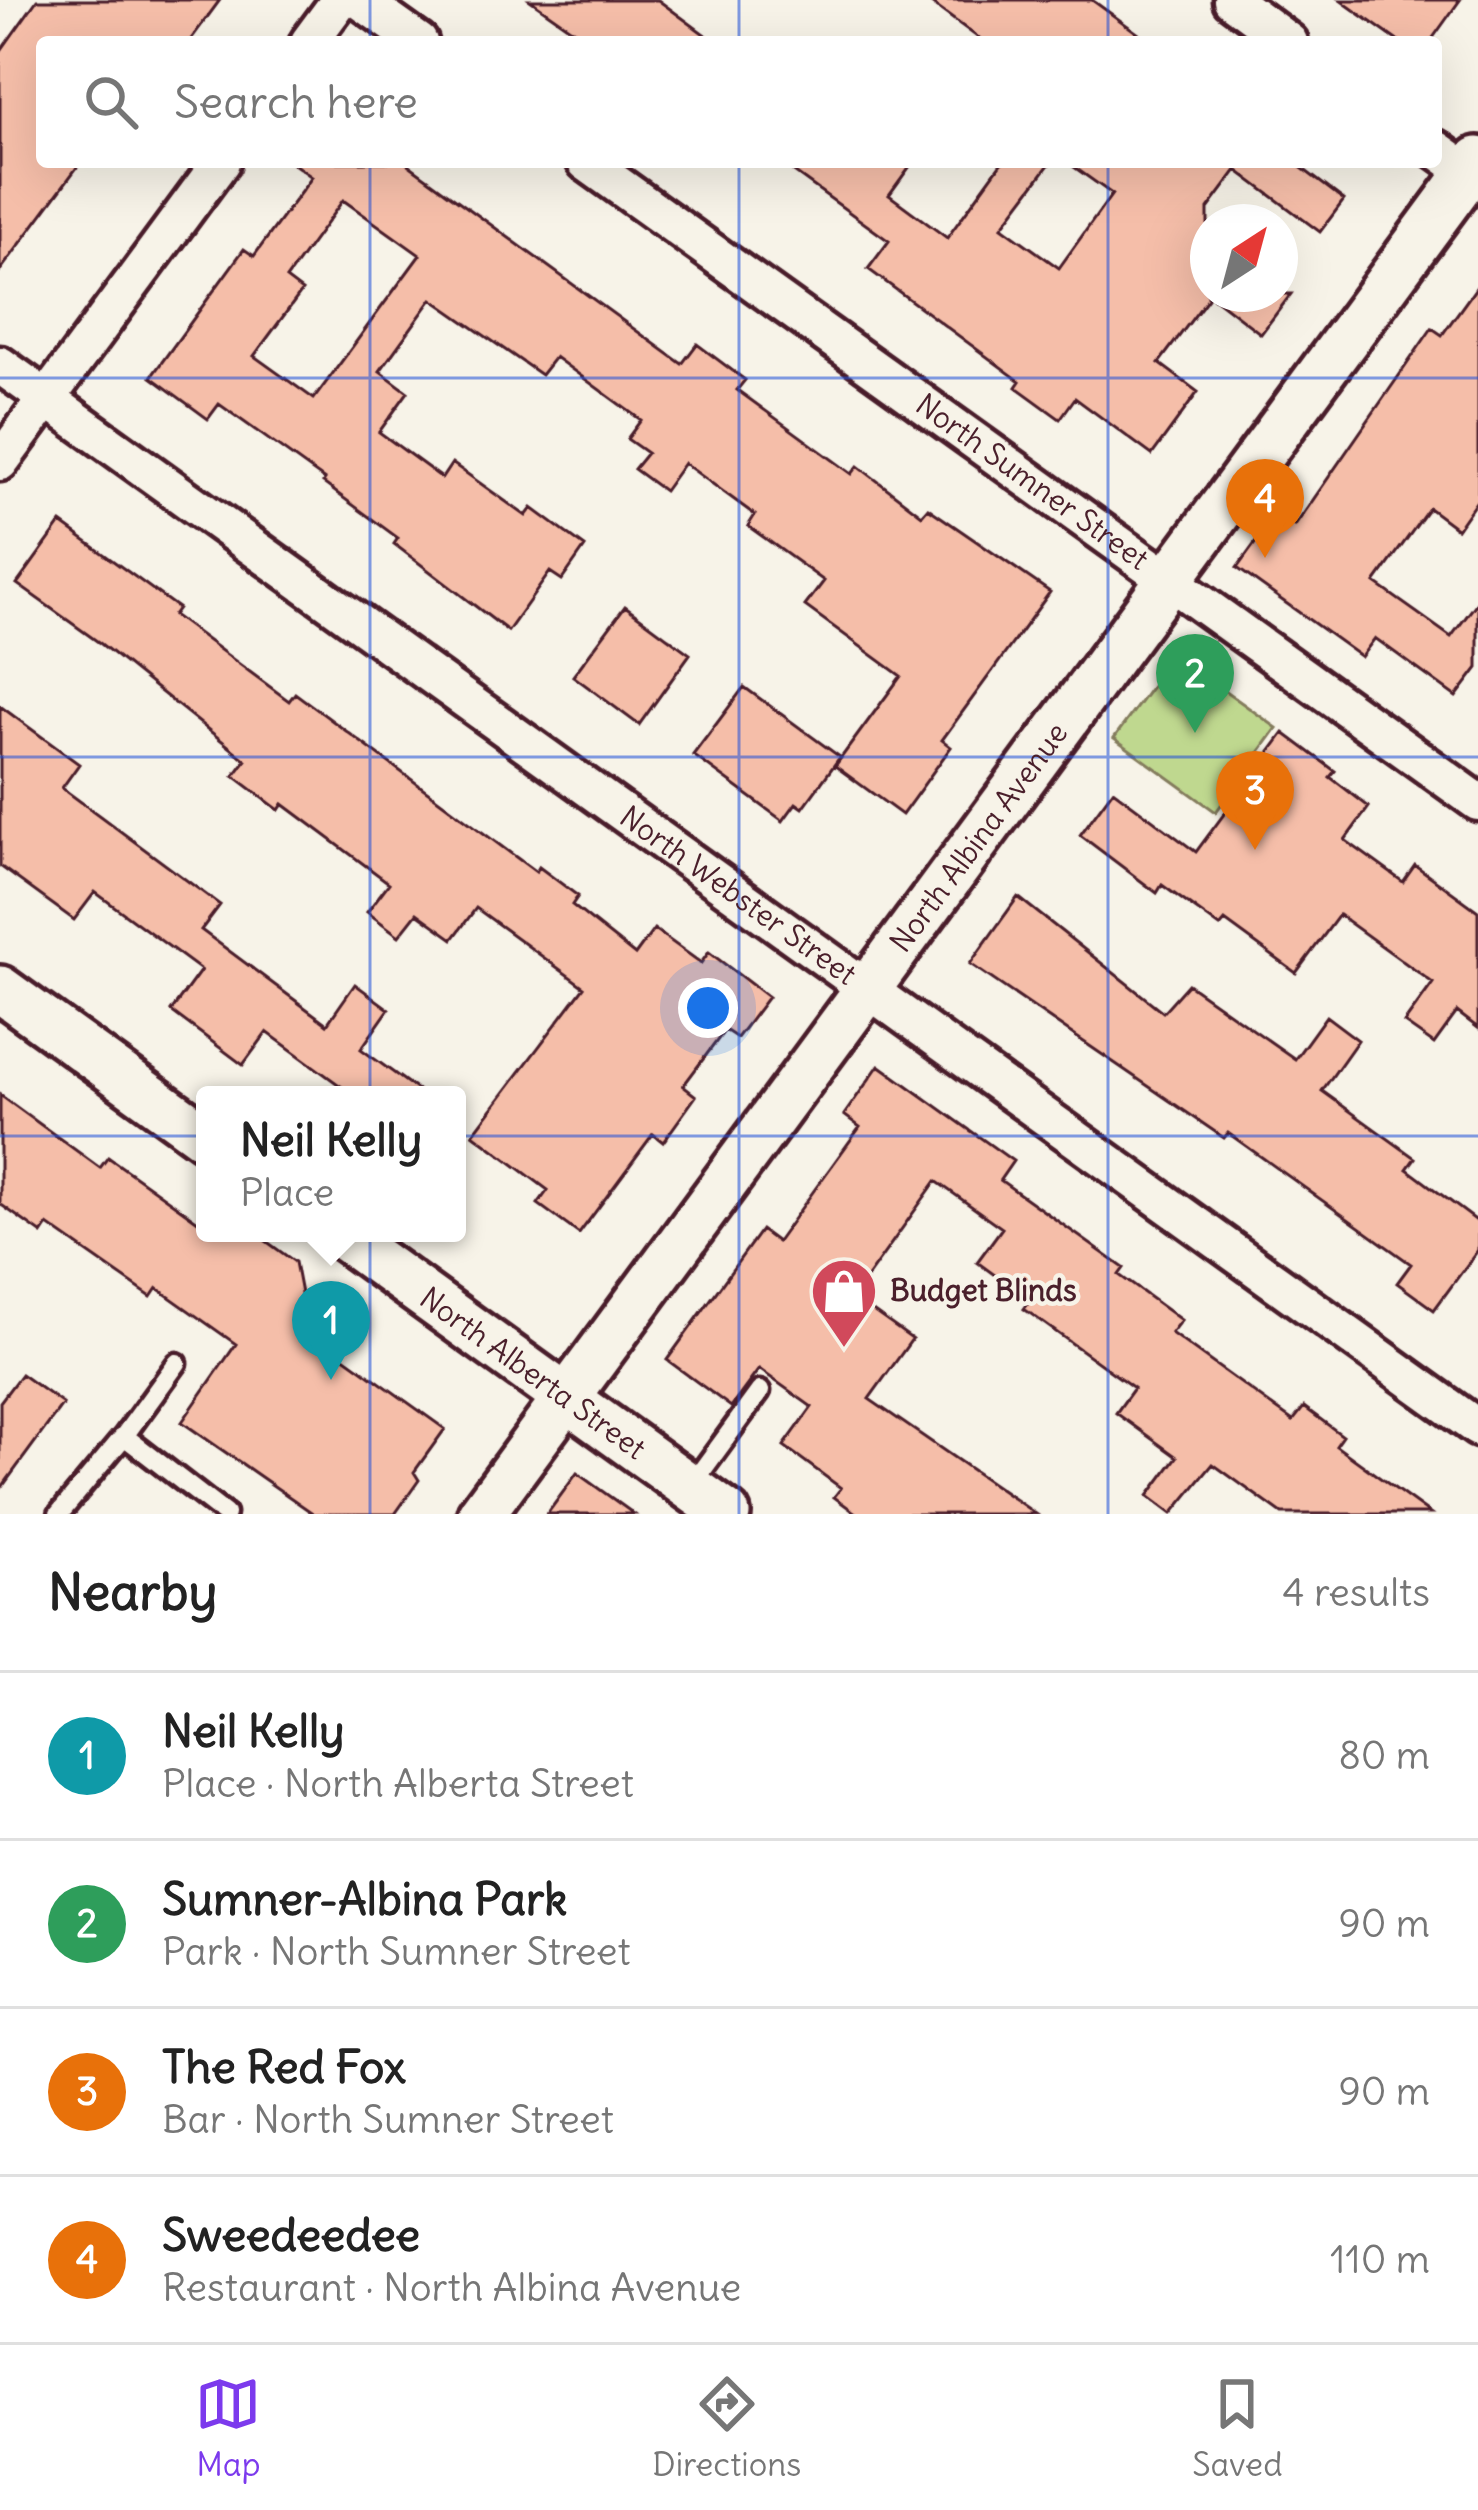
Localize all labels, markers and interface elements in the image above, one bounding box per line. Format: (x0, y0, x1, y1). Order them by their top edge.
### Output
search box (36, 36, 1442, 168)
icon: search (78, 69, 144, 135)
text: Search here (174, 74, 418, 130)
north arrow (1190, 204, 1298, 312)
street label: North Sumner Street (909, 385, 1157, 578)
pin: 4 (1226, 459, 1304, 558)
pin: 2 (1156, 634, 1234, 733)
street label: North Albina Avenue (881, 715, 1075, 959)
pin: 3 (1216, 751, 1294, 850)
street label: North Webster Street (613, 797, 864, 993)
your location (678, 978, 738, 1038)
popup (196, 1086, 466, 1242)
text: Neil Kelly (240, 1112, 422, 1168)
text: Place (240, 1168, 334, 1217)
shop icon: Budget Blinds (809, 1256, 879, 1350)
place label: Budget Blinds (890, 1271, 1077, 1309)
street label: North Alberta Street (413, 1278, 654, 1467)
pin: 1 (292, 1281, 370, 1380)
text: Nearby (48, 1560, 217, 1624)
text: 4 results (1282, 1568, 1430, 1617)
text: Neil Kelly (162, 1703, 345, 1759)
text: 1 (79, 1731, 95, 1780)
text: 80 m (1338, 1731, 1430, 1780)
text: Place · North Alberta Street (162, 1759, 634, 1808)
text: Sumner-Albina Park (162, 1871, 567, 1927)
text: 2 (76, 1899, 98, 1948)
text: 90 m (1338, 1899, 1430, 1948)
text: Park · North Sumner Street (162, 1927, 631, 1976)
text: The Red Fox (162, 2039, 406, 2095)
text: 3 (76, 2067, 98, 2116)
text: 90 m (1338, 2067, 1430, 2116)
text: Bar · North Sumner Street (162, 2095, 614, 2144)
text: Sweedeedee (162, 2207, 420, 2263)
text: 4 (76, 2235, 98, 2284)
text: 110 m (1330, 2235, 1430, 2284)
text: Restaurant · North Albina Avenue (162, 2263, 741, 2312)
tab: Map (195, 2371, 261, 2485)
tab: Directions (652, 2371, 801, 2485)
tab: Saved (1192, 2371, 1283, 2485)

